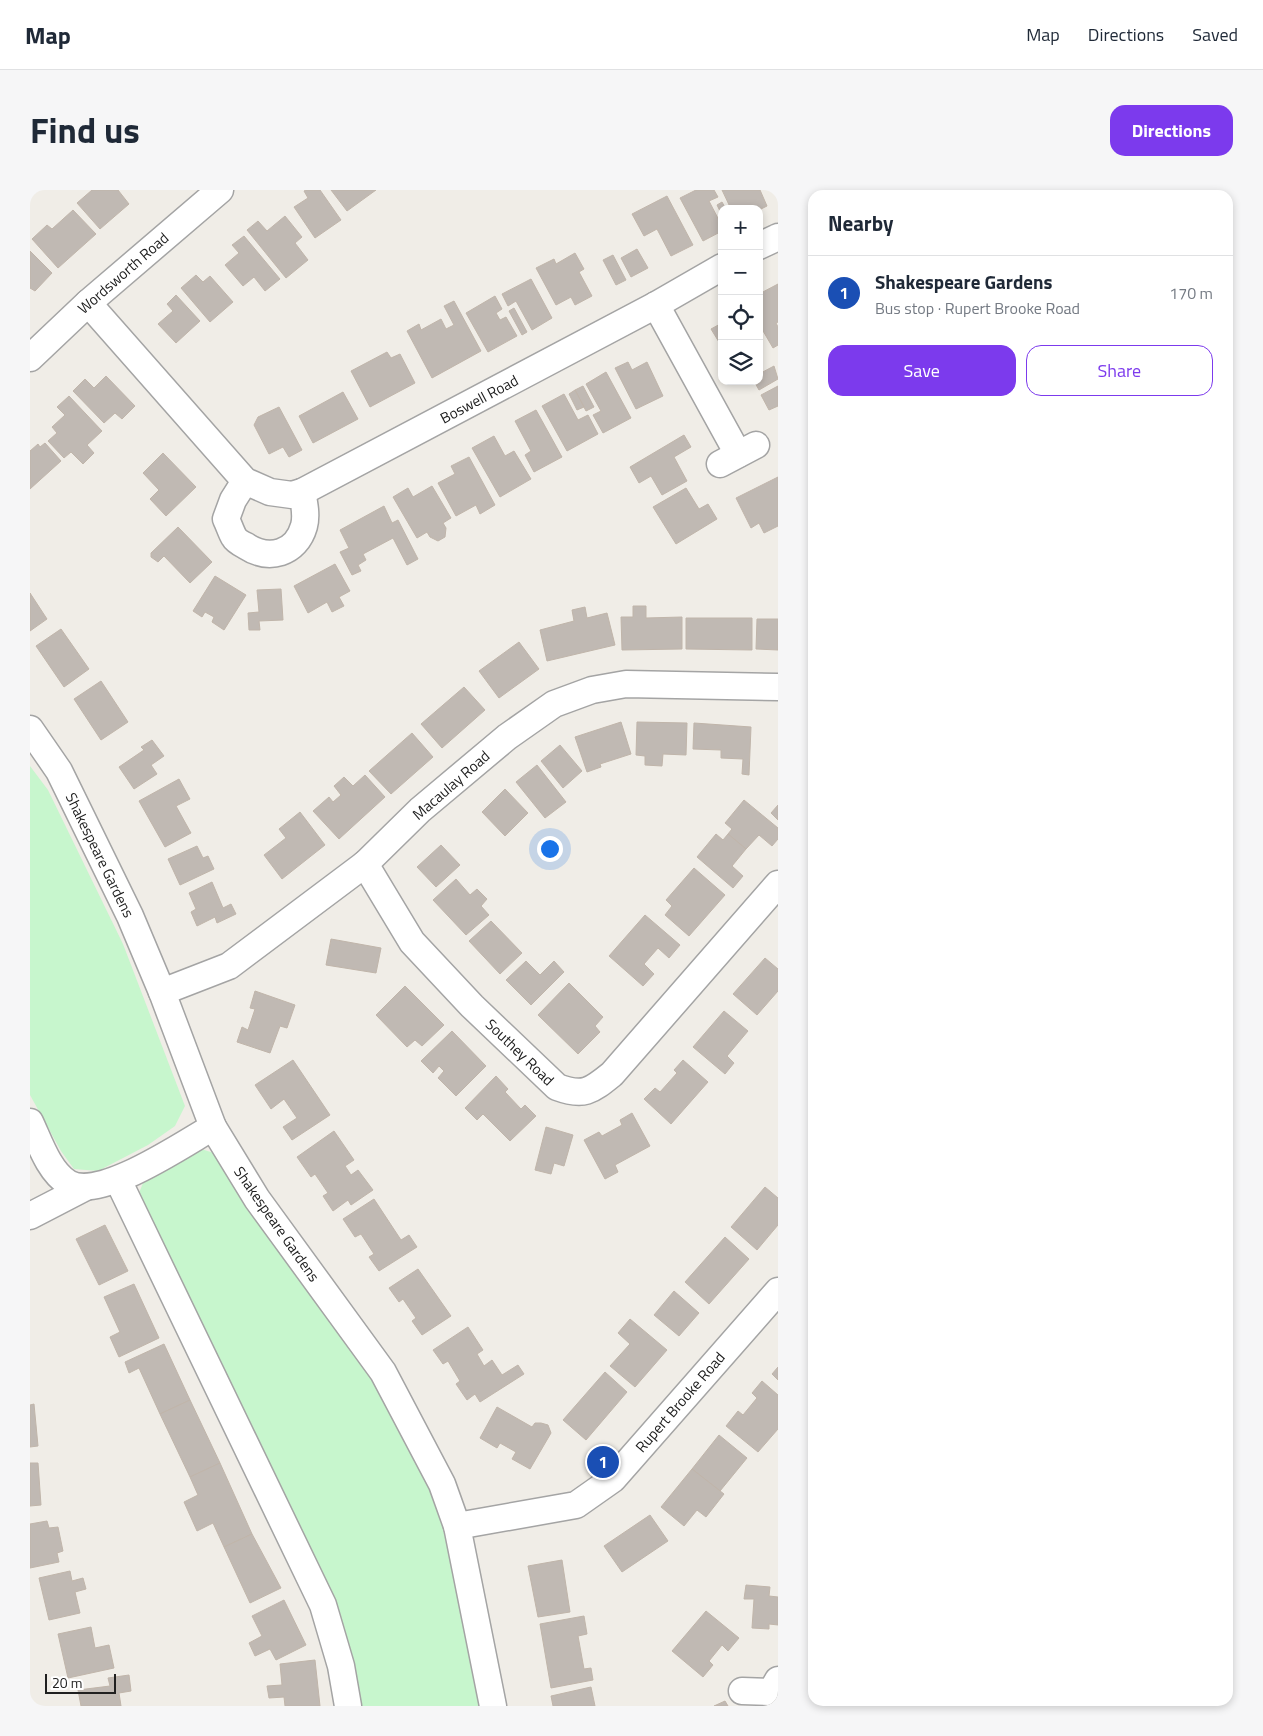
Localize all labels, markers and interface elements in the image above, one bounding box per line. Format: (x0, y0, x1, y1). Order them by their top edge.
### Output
text: Map (25, 17, 71, 53)
text: Map (1026, 21, 1060, 48)
text: Directions (1088, 21, 1164, 48)
text: Saved (1192, 21, 1238, 48)
text: Find us (30, 103, 140, 157)
button: Directions (1110, 105, 1233, 156)
map controls (718, 205, 763, 385)
button: + (718, 205, 763, 250)
text: Nearby (828, 207, 893, 239)
street label: Wordsworth Road (72, 227, 174, 319)
button: − (718, 250, 763, 295)
text: Shakespeare Gardens (875, 267, 1052, 296)
text: 1 (840, 281, 848, 305)
text: 170 m (1169, 281, 1213, 305)
button: locate (718, 295, 763, 340)
text: Bus stop · Rupert Brooke Road (875, 296, 1080, 320)
button: layers (718, 340, 763, 385)
button: Save (828, 345, 1016, 396)
button: Share (1026, 345, 1213, 396)
street label: Boswell Road (436, 369, 522, 429)
street label: Macaulay Road (407, 745, 495, 825)
street label: Shakespeare Gardens (60, 789, 140, 921)
your location (537, 836, 563, 862)
street label: Southey Road (480, 1013, 560, 1091)
street label: Shakespeare Gardens (228, 1162, 326, 1286)
street label: Rupert Brooke Road (630, 1347, 730, 1457)
pin: 1 (587, 1443, 619, 1481)
scale bar (45, 1671, 116, 1694)
text: 20 m (52, 1672, 82, 1693)

